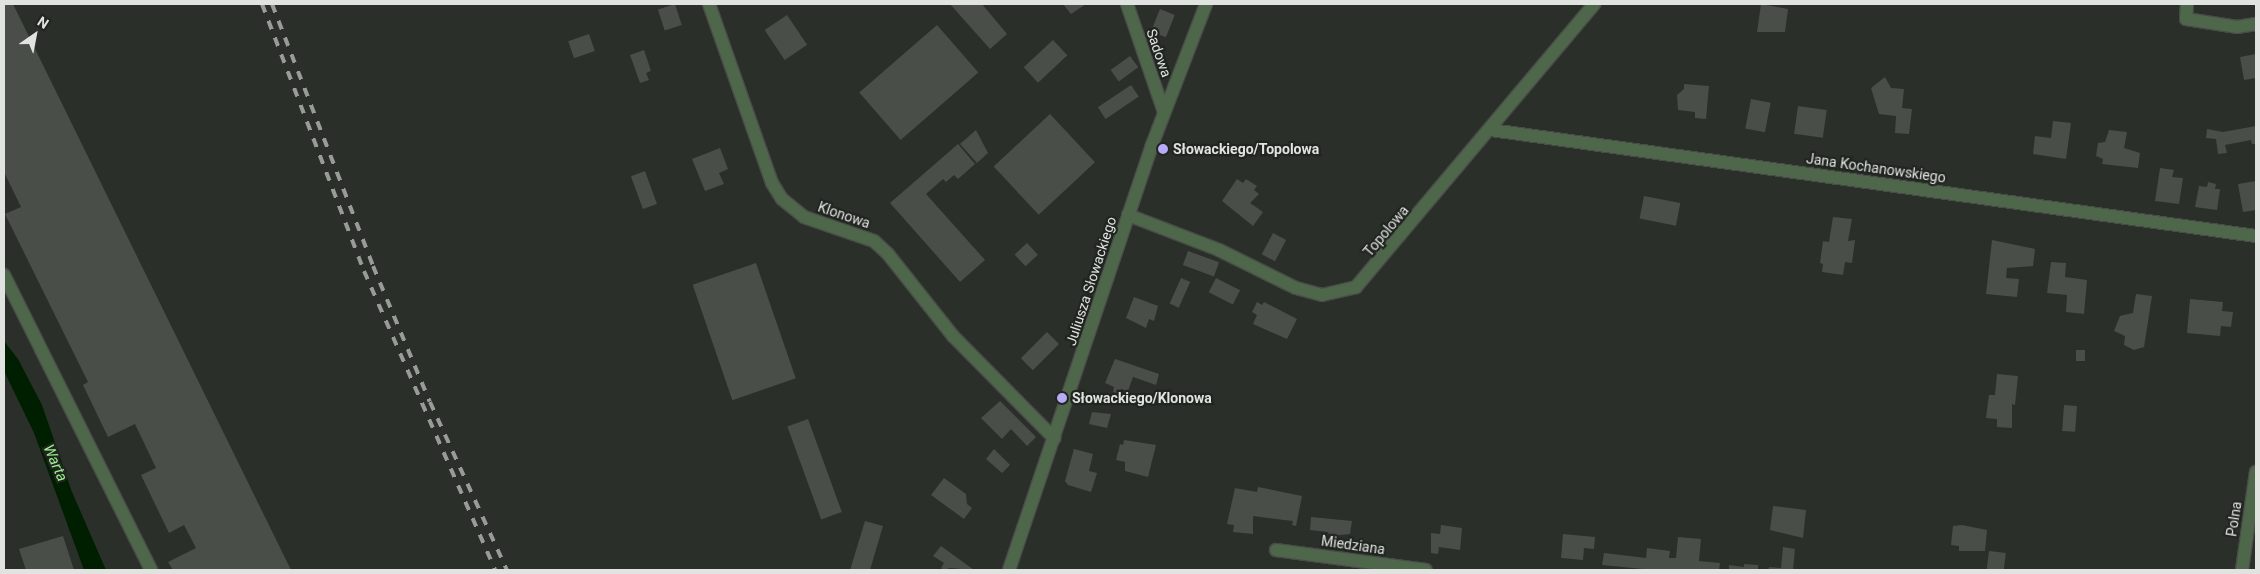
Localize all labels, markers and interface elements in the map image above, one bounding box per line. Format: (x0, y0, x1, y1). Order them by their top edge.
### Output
north arrow (10, 10, 60, 60)
text: N (35, 13, 52, 32)
street label: Sadowa (1143, 27, 1175, 79)
place label: Słowackiego/Topolowa (1173, 141, 1319, 157)
marker: Słowackiego/Topolowa (1157, 143, 1169, 155)
street label: Jana Kochanowskiego (1805, 150, 1947, 186)
street label: Klonowa (816, 198, 872, 232)
street label: Topolowa (1360, 202, 1412, 260)
street label: Juliusza Słowackiego (1062, 214, 1120, 348)
place label: Słowackiego/Klonowa (1072, 390, 1212, 406)
marker: Słowackiego/Klonowa (1056, 392, 1068, 404)
water label: Warta (39, 442, 71, 484)
street label: Polna (2223, 500, 2245, 538)
street label: Miedziana (1320, 532, 1386, 558)

